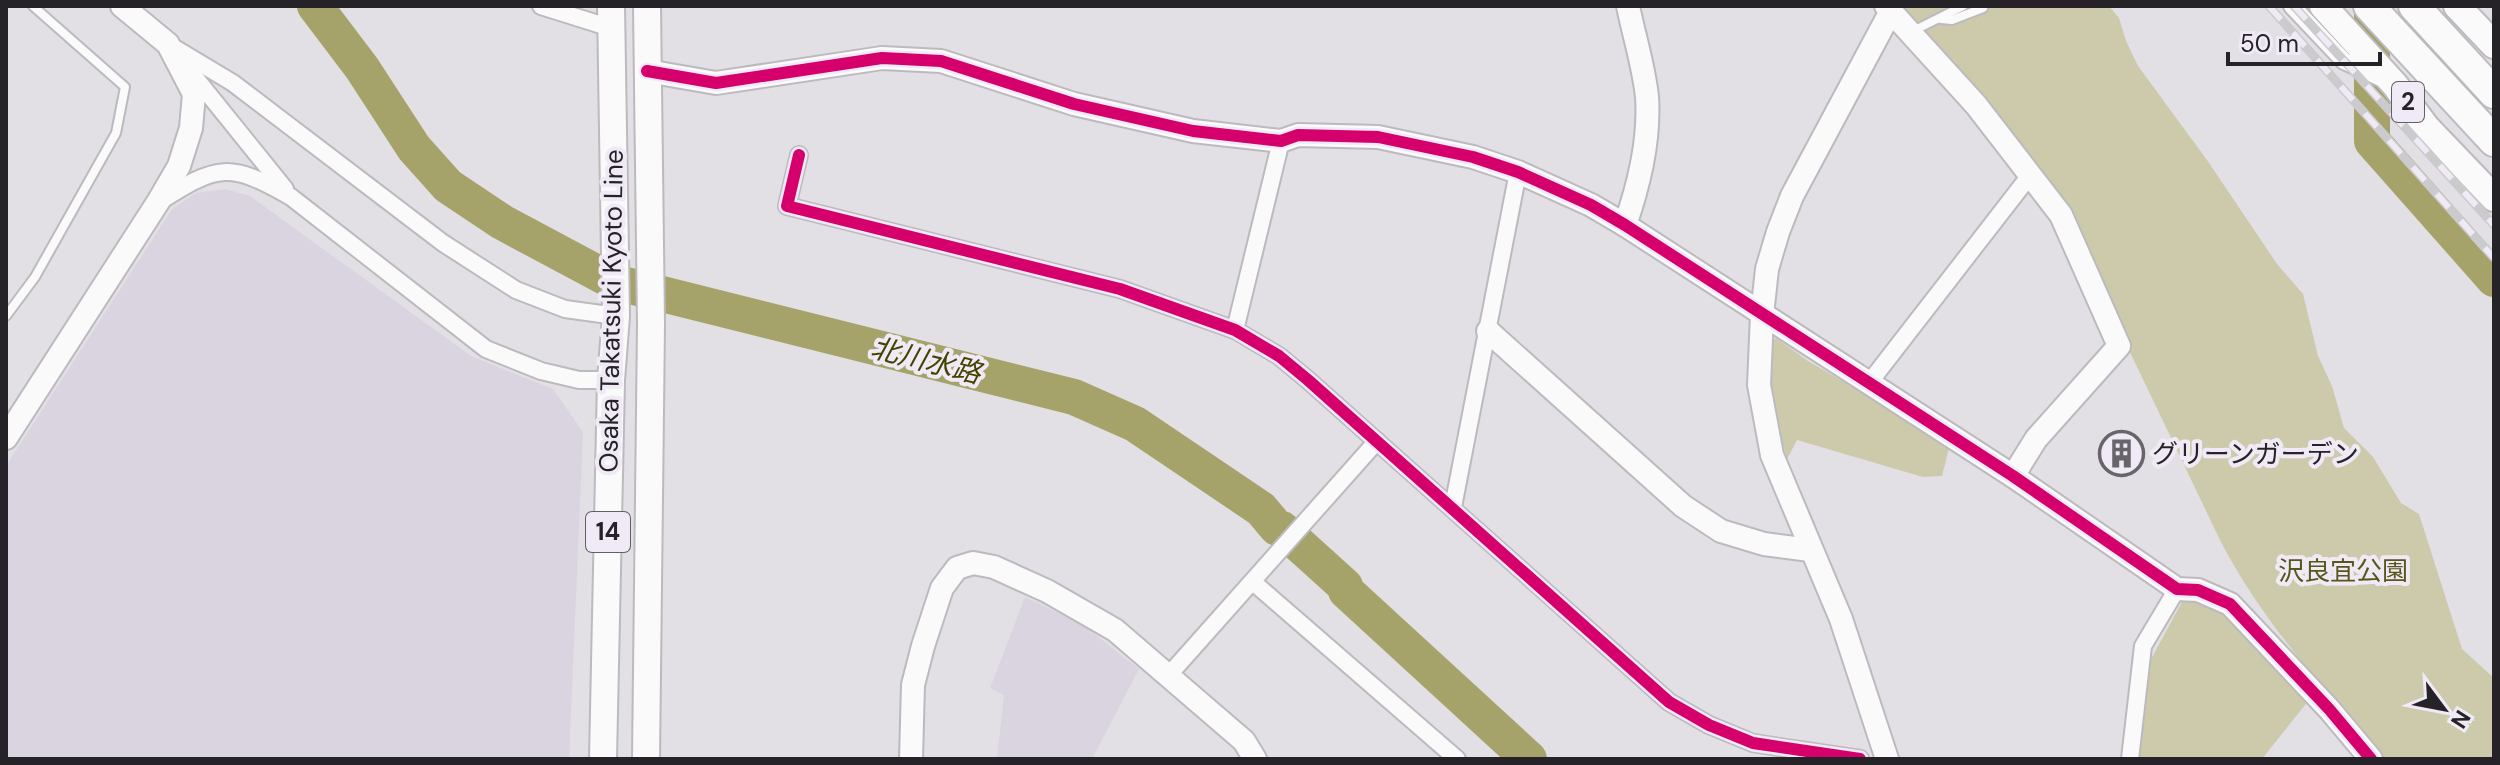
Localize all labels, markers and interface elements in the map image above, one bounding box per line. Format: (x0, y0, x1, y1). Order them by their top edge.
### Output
scale bar (2228, 16, 2380, 66)
text: 50 m (2240, 28, 2299, 59)
road number: 2 (2392, 82, 2424, 122)
street label: Osaka Takatsuki Kyoto Line (591, 149, 631, 473)
water label: 北川水路 (867, 329, 987, 392)
building icon: グリーンガーデン (2097, 430, 2145, 478)
place label: グリーンガーデン (2152, 437, 2359, 471)
road number: 14 (586, 512, 630, 552)
park label: 沢良宜公園 (2278, 554, 2408, 588)
north arrow (2404, 669, 2484, 749)
text: N (2444, 705, 2477, 734)

